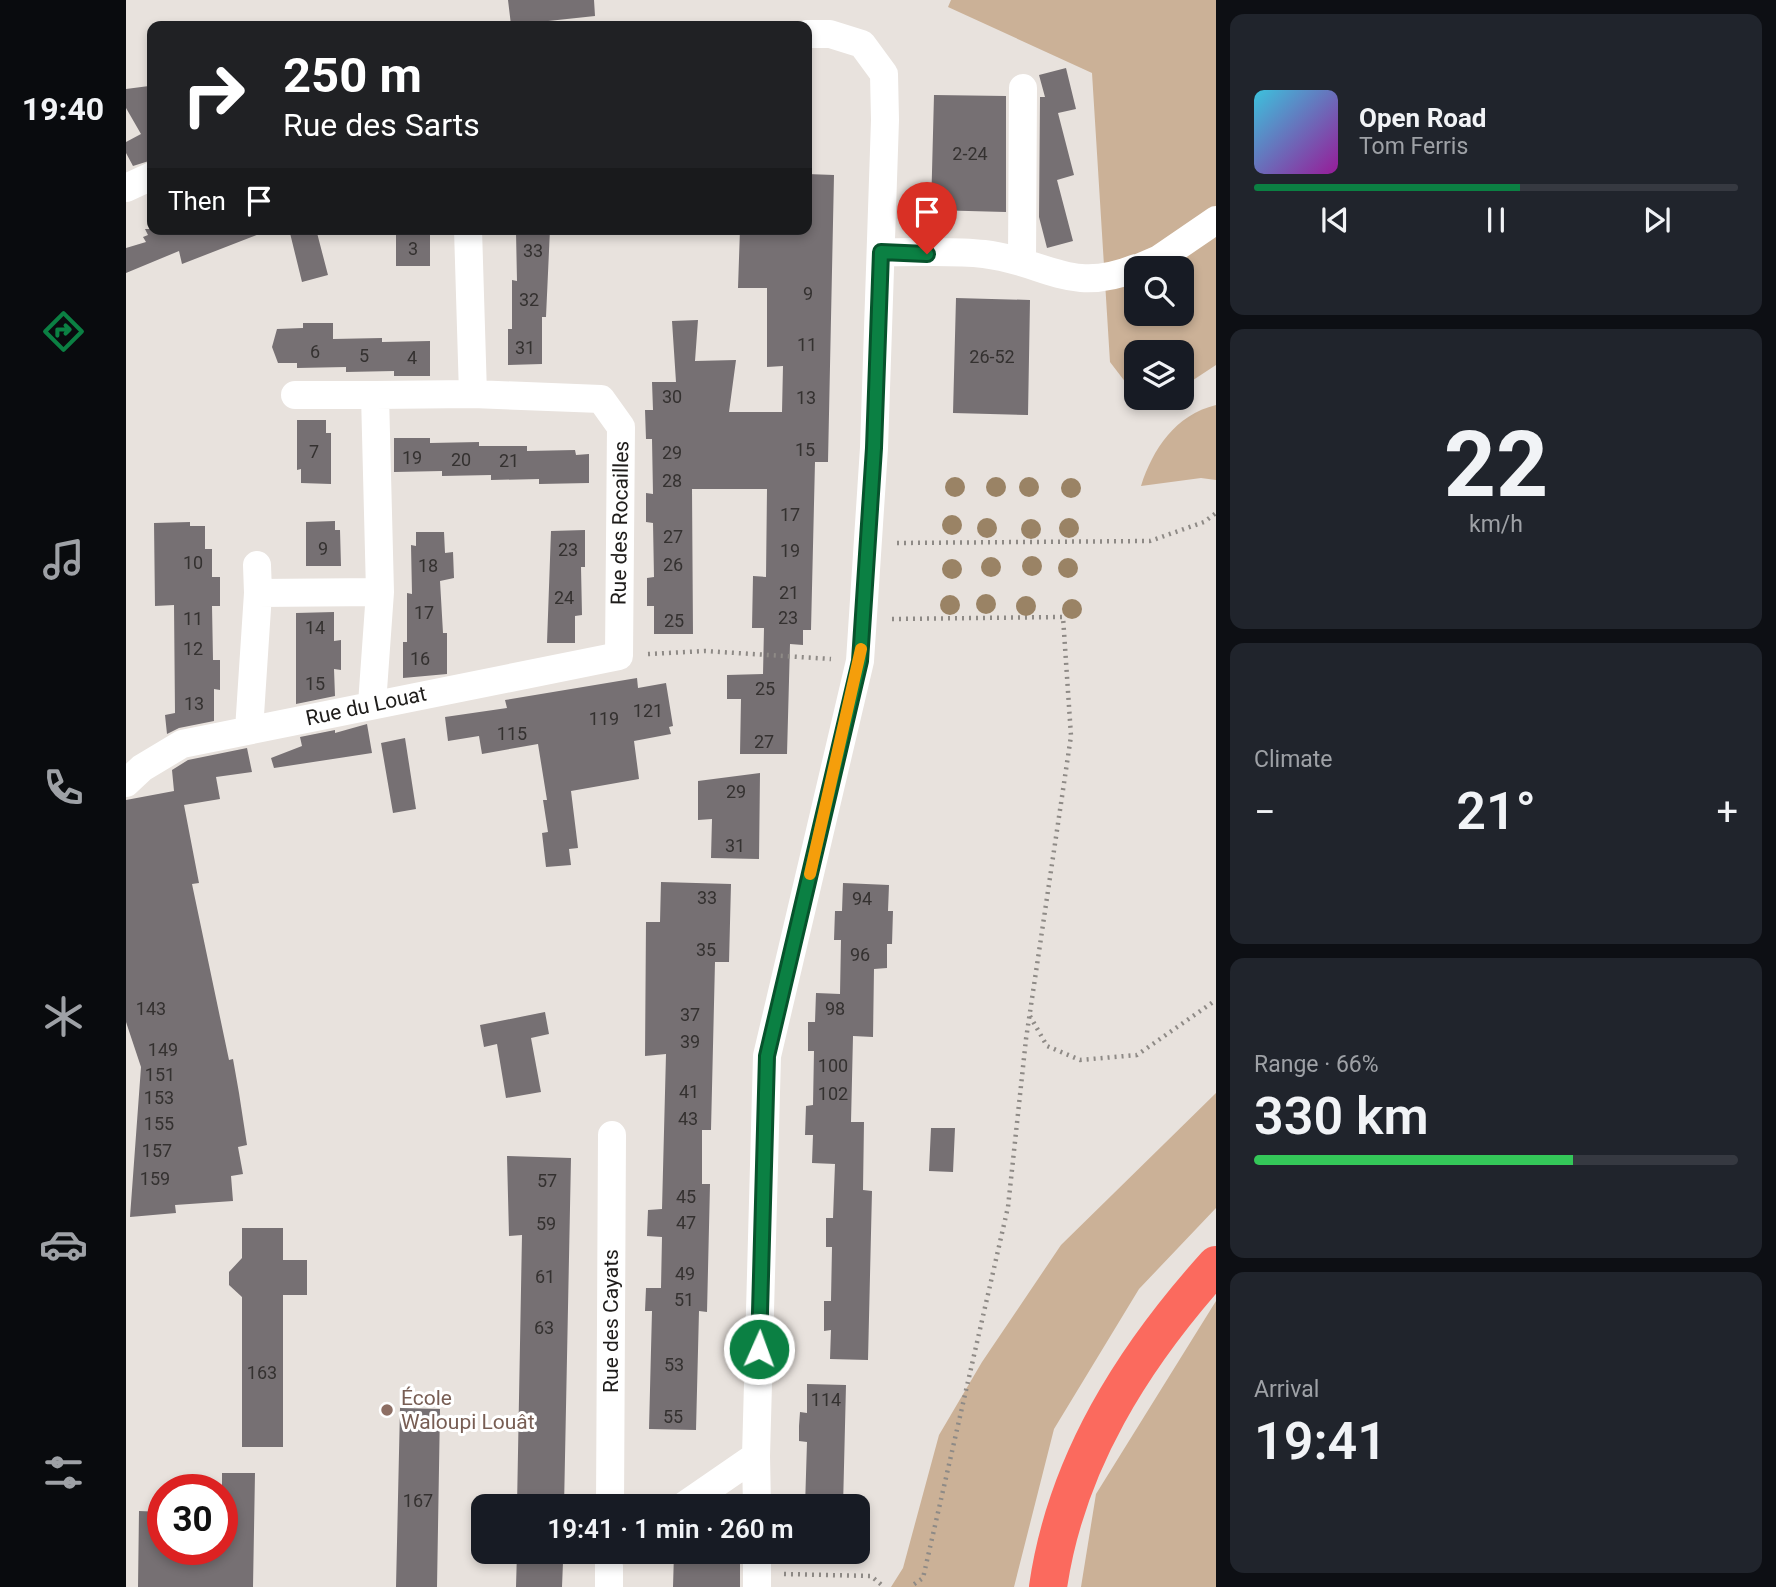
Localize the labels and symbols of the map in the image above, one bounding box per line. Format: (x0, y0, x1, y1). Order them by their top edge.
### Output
house number: 2-24 (952, 143, 988, 164)
pin (897, 182, 957, 254)
house number: 3 (408, 238, 418, 259)
house number: 33 (523, 240, 543, 261)
house number: 9 (803, 283, 813, 304)
house number: 32 (519, 289, 539, 310)
house number: 11 (797, 334, 817, 355)
house number: 31 (515, 337, 535, 358)
house number: 6 (310, 341, 320, 362)
house number: 5 (359, 345, 369, 366)
house number: 26-52 (969, 346, 1015, 367)
house number: 4 (407, 347, 417, 368)
house number: 30 (662, 386, 682, 407)
house number: 13 (796, 387, 816, 408)
house number: 15 (795, 439, 815, 460)
house number: 7 (309, 441, 319, 462)
street label: Rue des Rocailles (607, 441, 633, 605)
house number: 29 (662, 442, 682, 463)
house number: 19 (402, 447, 422, 468)
house number: 20 (451, 449, 471, 470)
house number: 21 (499, 450, 519, 471)
house number: 28 (662, 470, 682, 491)
house number: 17 (780, 504, 800, 525)
house number: 27 (663, 526, 683, 547)
house number: 9 (318, 538, 328, 559)
house number: 23 (558, 539, 578, 560)
house number: 19 (780, 540, 800, 561)
house number: 10 (183, 552, 203, 573)
house number: 26 (663, 554, 683, 575)
house number: 18 (418, 555, 438, 576)
house number: 21 (779, 582, 799, 603)
house number: 24 (554, 587, 574, 608)
house number: 17 (414, 602, 434, 623)
house number: 23 (778, 607, 798, 628)
house number: 11 (183, 608, 203, 629)
house number: 25 (664, 610, 684, 631)
house number: 14 (305, 617, 325, 638)
house number: 12 (183, 638, 203, 659)
house number: 16 (410, 648, 430, 669)
house number: 15 (305, 673, 325, 694)
house number: 25 (755, 678, 775, 699)
street label: Rue du Louat (304, 681, 429, 730)
house number: 13 (184, 693, 204, 714)
house number: 121 (633, 700, 663, 721)
house number: 119 (589, 708, 619, 729)
house number: 115 (497, 723, 527, 744)
house number: 27 (754, 731, 774, 752)
house number: 29 (726, 781, 746, 802)
house number: 31 (725, 835, 745, 856)
house number: 33 (697, 887, 717, 908)
house number: 94 (852, 888, 872, 909)
house number: 35 (696, 939, 716, 960)
house number: 96 (850, 944, 870, 965)
house number: 143 (136, 998, 166, 1019)
house number: 98 (825, 998, 845, 1019)
house number: 37 (680, 1004, 700, 1025)
house number: 39 (680, 1031, 700, 1052)
house number: 149 (148, 1039, 178, 1060)
house number: 100 (818, 1055, 848, 1076)
house number: 151 (145, 1064, 175, 1085)
house number: 41 (679, 1081, 699, 1102)
house number: 102 (818, 1083, 848, 1104)
house number: 153 (144, 1087, 174, 1108)
house number: 43 (678, 1108, 698, 1129)
house number: 155 (144, 1113, 174, 1134)
house number: 157 (142, 1140, 172, 1161)
house number: 159 (140, 1168, 170, 1189)
house number: 57 (537, 1170, 557, 1191)
house number: 45 (676, 1186, 696, 1207)
house number: 47 (676, 1212, 696, 1233)
house number: 59 (536, 1213, 556, 1234)
street label: Rue des Cayats (599, 1249, 623, 1393)
house number: 49 (675, 1263, 695, 1284)
house number: 61 (535, 1266, 555, 1287)
house number: 51 (674, 1289, 694, 1310)
position arrow (722, 1312, 796, 1386)
house number: 63 (534, 1317, 554, 1338)
house number: 53 (664, 1354, 684, 1375)
house number: 163 (247, 1362, 277, 1383)
place label: École Waloupi Louât (401, 1386, 535, 1434)
house number: 114 (811, 1389, 841, 1410)
marker: École Waloupi Louât (379, 1402, 395, 1418)
house number: 55 (663, 1406, 683, 1427)
speed limit sign: 30 (147, 1474, 238, 1565)
house number: 167 (403, 1490, 433, 1511)

